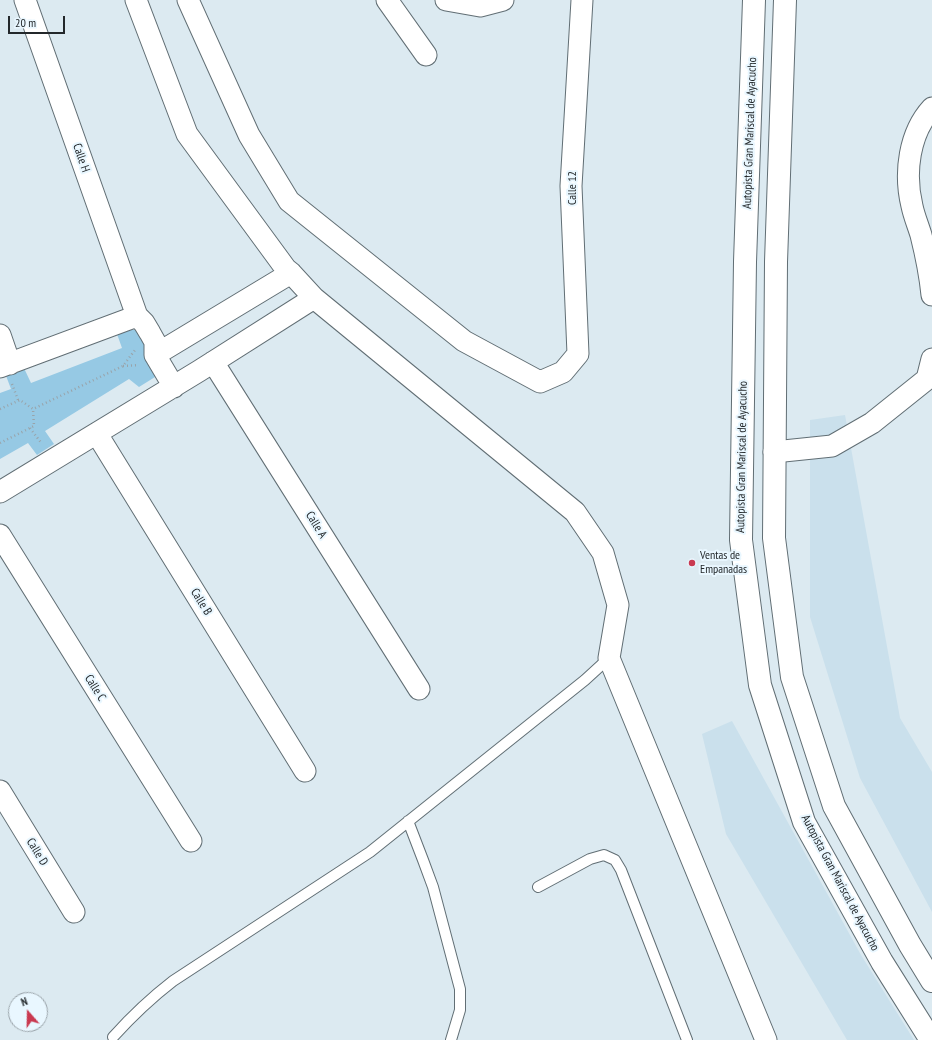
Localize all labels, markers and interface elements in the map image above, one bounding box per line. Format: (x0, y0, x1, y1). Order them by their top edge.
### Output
scale bar (10, 8, 67, 34)
text: 20 m (15, 15, 36, 30)
street label: Autopista Gran Mariscal de Ayacucho (740, 57, 760, 209)
street label: Calle H (69, 142, 93, 174)
street label: Calle 12 (566, 171, 580, 205)
street label: Autopista Gran Mariscal de Ayacucho (733, 381, 751, 533)
street label: Calle A (302, 509, 330, 541)
place label: Ventas de Empanadas (700, 549, 747, 577)
marker: Ventas de Empanadas (687, 558, 697, 568)
street label: Calle B (187, 586, 215, 618)
street label: Calle C (81, 672, 109, 704)
street label: Autopista Gran Mariscal de Ayacucho (798, 813, 882, 953)
street label: Calle D (23, 836, 51, 868)
north arrow (8, 992, 48, 1032)
text: N (19, 994, 29, 1009)

